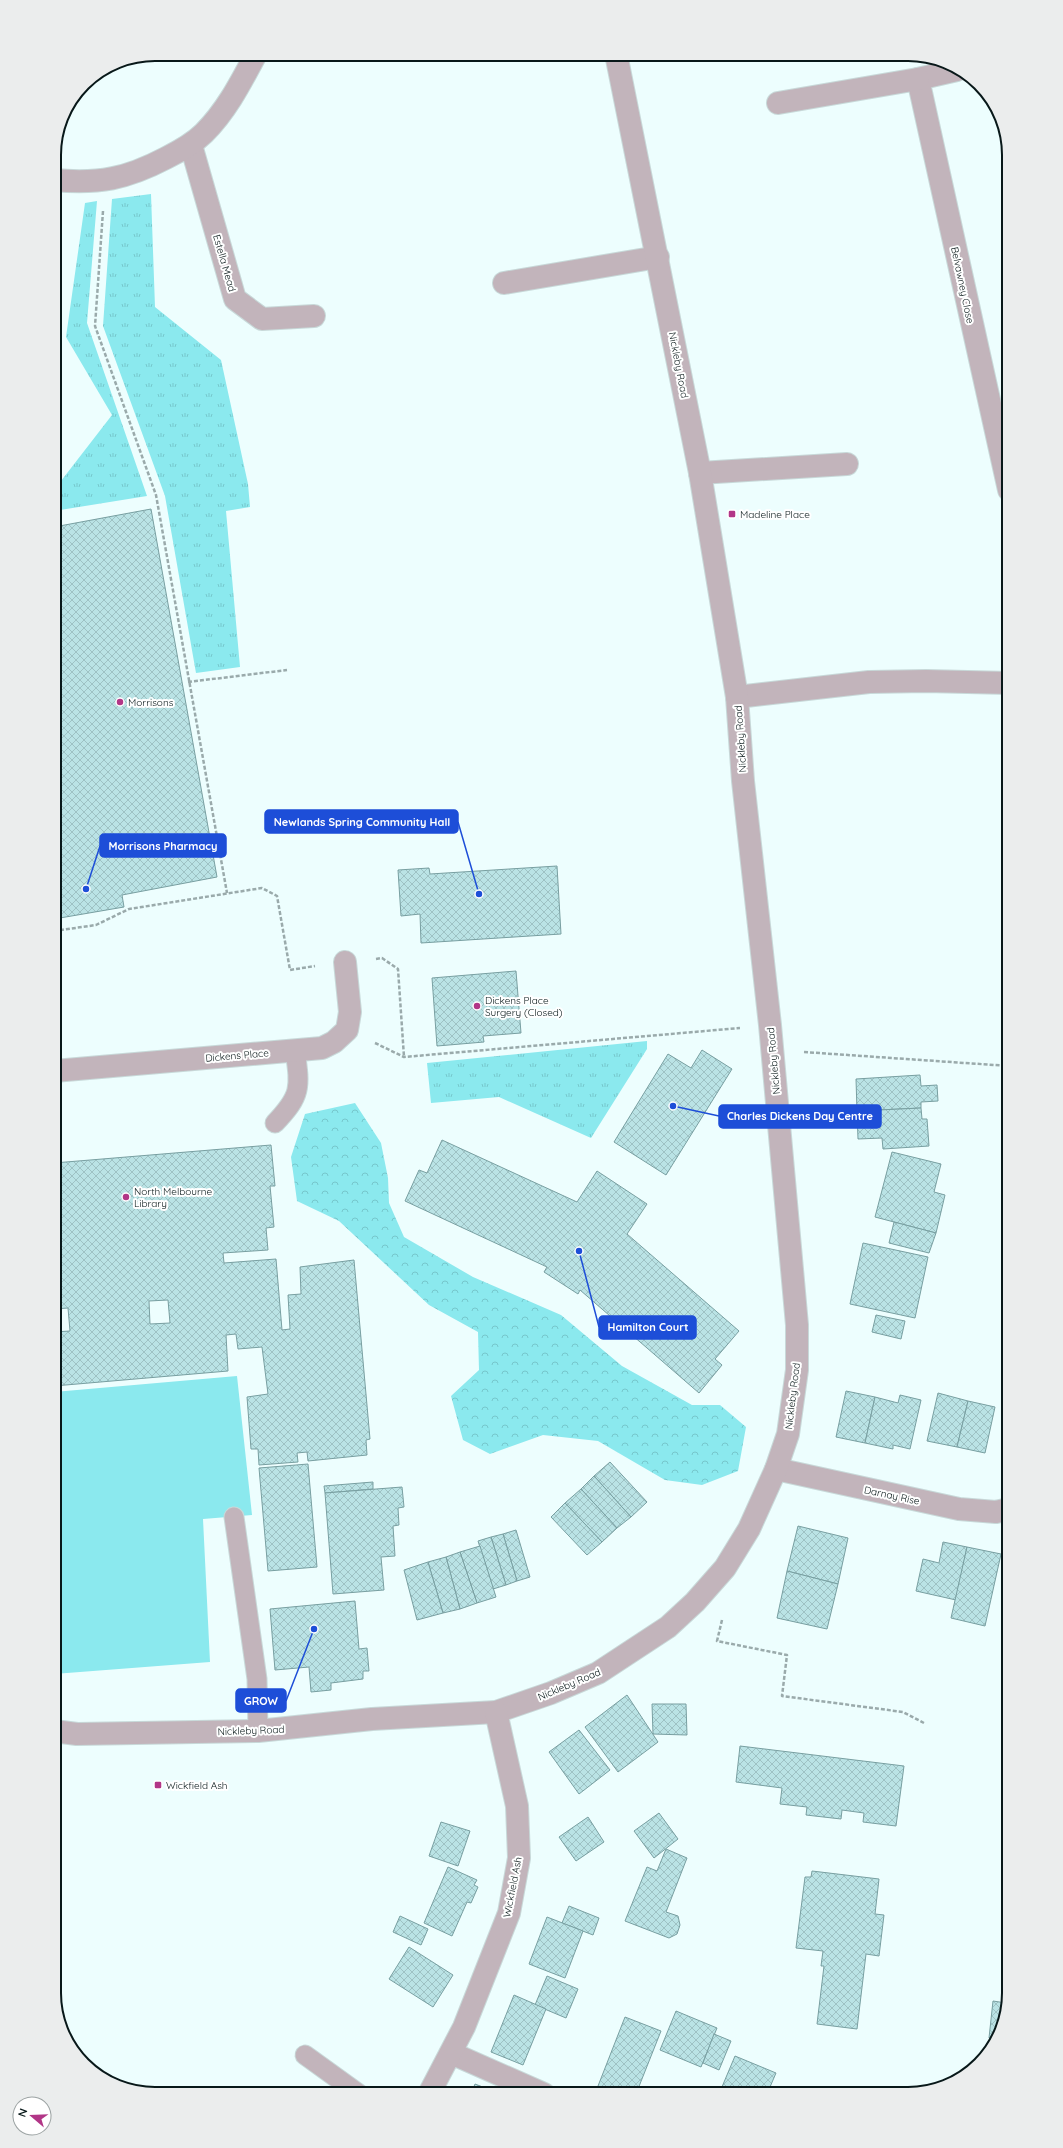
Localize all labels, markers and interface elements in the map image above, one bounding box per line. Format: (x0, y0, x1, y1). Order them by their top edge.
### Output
street label: Estella Mead (210, 233, 239, 293)
street label: Belvawney Close (948, 246, 977, 325)
street label: Nickleby Road (666, 331, 691, 399)
place label: Madeline Place (740, 508, 810, 521)
marker: Madeline Place (727, 509, 737, 519)
place label: Morrisons (128, 696, 174, 709)
marker: Morrisons (115, 697, 125, 707)
street label: Nickleby Road (732, 705, 749, 773)
callout: Newlands Spring Community Hall (265, 810, 458, 833)
text: Newlands Spring Community Hall (274, 815, 450, 829)
callout: Morrisons Pharmacy (100, 834, 226, 857)
text: Morrisons Pharmacy (108, 839, 218, 853)
place label: Dickens Place Surgery (Closed) (485, 994, 563, 1019)
marker: Dickens Place Surgery (Closed) (472, 1001, 482, 1011)
street label: Nickleby Road (764, 1027, 783, 1095)
street label: Dickens Place (205, 1046, 270, 1065)
callout: Charles Dickens Day Centre (719, 1105, 881, 1128)
text: Charles Dickens Day Centre (727, 1109, 874, 1123)
place label: North Melbourne Library (134, 1185, 213, 1210)
marker: North Melbourne Library (121, 1192, 131, 1202)
callout: Hamilton Court (599, 1316, 696, 1339)
text: Hamilton Court (608, 1320, 688, 1334)
street label: Nickleby Road (782, 1362, 803, 1430)
street label: Darnay Rise (863, 1483, 921, 1508)
street label: Nickleby Road (536, 1665, 603, 1704)
callout: GROW (236, 1689, 286, 1712)
text: GROW (244, 1694, 279, 1708)
street label: Nickleby Road (217, 1723, 285, 1738)
place label: Wickfield Ash (166, 1779, 228, 1792)
marker: Wickfield Ash (153, 1780, 163, 1790)
street label: Wickfield Ash (500, 1856, 525, 1919)
north arrow (12, 2096, 52, 2136)
text: N (15, 2107, 30, 2119)

